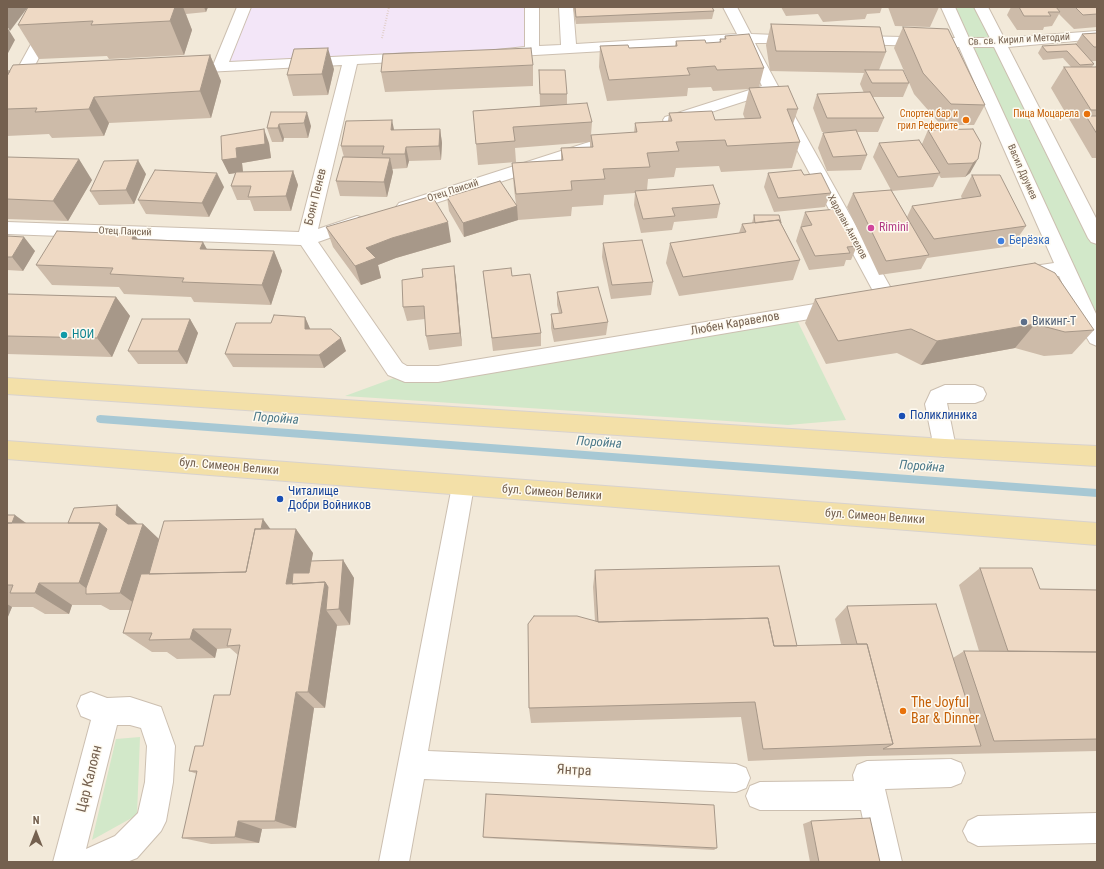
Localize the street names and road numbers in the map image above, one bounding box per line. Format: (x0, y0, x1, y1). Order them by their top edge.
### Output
street label: Св. св. Кирил и Методий (968, 31, 1070, 49)
street label: Васил Друмев (1004, 143, 1040, 201)
street label: Боян Пенев (302, 167, 330, 227)
street label: Отец Паисий (426, 177, 480, 205)
street label: Харалан Ангелов (824, 193, 870, 261)
street label: Отец Паисий (98, 225, 152, 239)
street label: Любен Каравелов (689, 309, 781, 339)
street label: бул. Симеон Велики (179, 455, 279, 479)
street label: бул. Симеон Велики (502, 482, 602, 504)
street label: бул. Симеон Велики (825, 506, 925, 528)
street label: Цар Калоян (74, 744, 106, 814)
street label: Янтра (556, 762, 592, 780)

